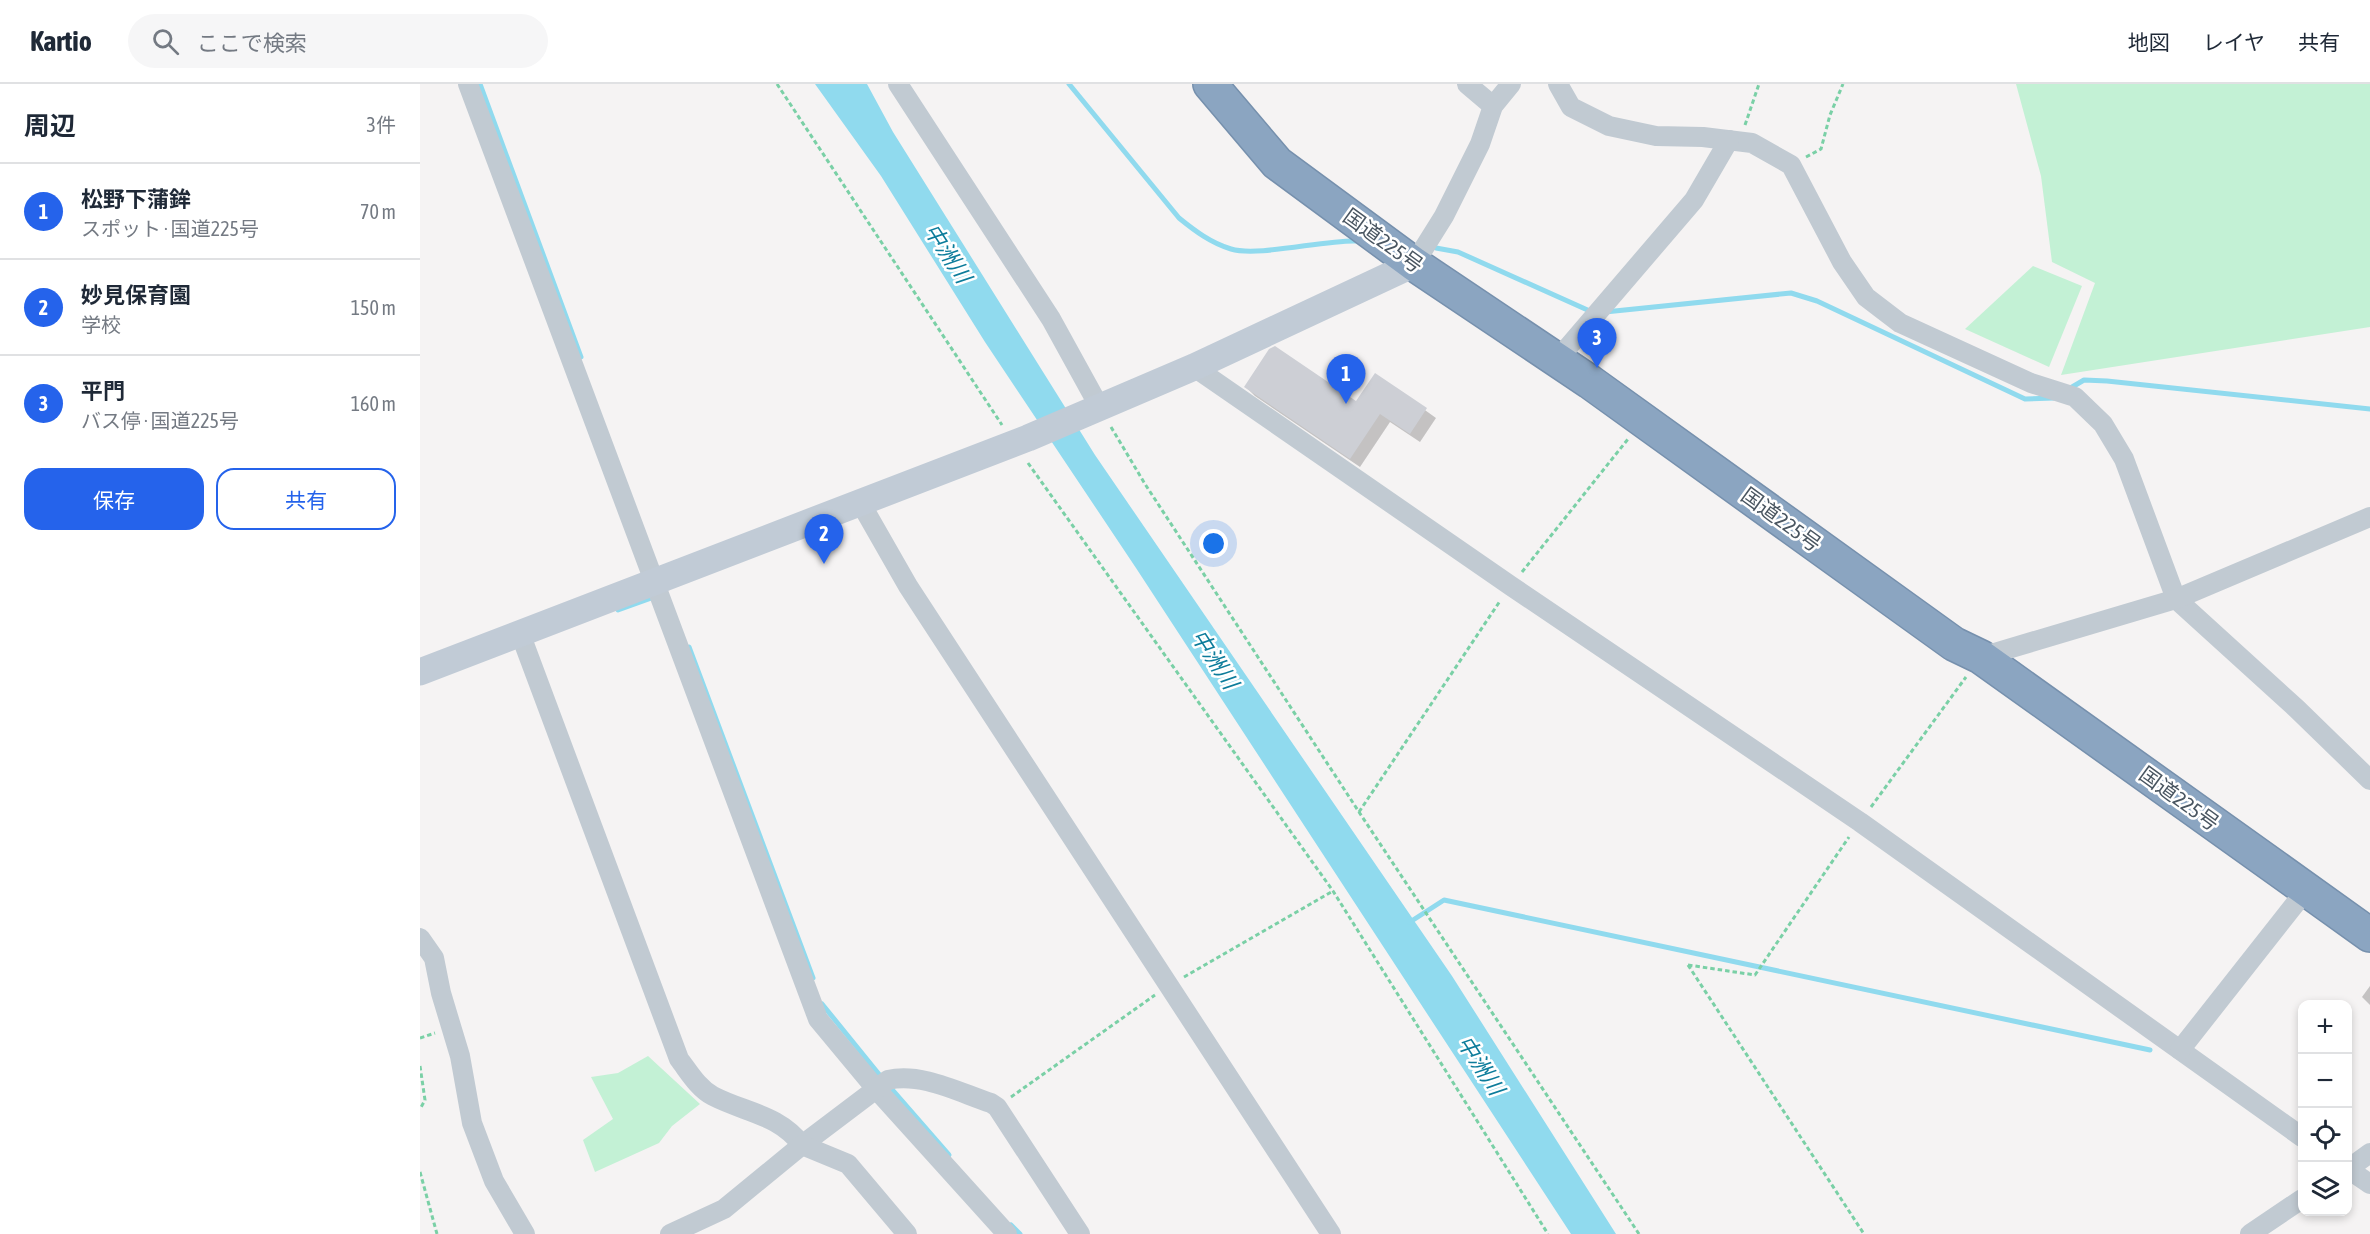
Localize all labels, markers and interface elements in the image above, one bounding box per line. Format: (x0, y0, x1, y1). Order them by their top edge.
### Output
search box (128, 14, 548, 68)
text: Kartio (30, 25, 92, 57)
icon: search (149, 25, 182, 58)
text: ここで検索 (197, 30, 307, 56)
text: 地図 (2128, 30, 2170, 54)
text: レイヤ (2203, 30, 2265, 54)
text: 共有 (2298, 30, 2340, 54)
text: 周辺 (24, 111, 76, 141)
text: 3件 (367, 113, 396, 136)
text: 松野下蒲鉾 (81, 186, 191, 212)
text: 1 (39, 200, 48, 223)
text: 70 m (360, 200, 396, 223)
street label: 国道225号 (1339, 203, 1428, 277)
text: スポット · 国道225号 (81, 217, 259, 240)
water label: 中洲川 (919, 218, 978, 289)
text: 妙見保育園 (81, 282, 191, 308)
text: 2 (39, 296, 48, 319)
text: 150 m (351, 296, 396, 319)
text: 学校 (81, 313, 121, 336)
pin: 3 (1578, 318, 1616, 368)
pin: 1 (1326, 354, 1366, 404)
text: 平門 (81, 378, 125, 404)
text: 3 (39, 392, 48, 415)
text: 160 m (351, 392, 396, 415)
text: バス停 · 国道225号 (81, 409, 239, 432)
button: 保存 (24, 468, 204, 530)
button: 共有 (216, 468, 396, 530)
street label: 国道225号 (1737, 482, 1826, 556)
pin: 2 (804, 514, 844, 564)
your location (1199, 529, 1228, 558)
water label: 中洲川 (1186, 624, 1245, 695)
street label: 国道225号 (2135, 761, 2224, 835)
map controls (2298, 1000, 2352, 1216)
button: + (2298, 1000, 2352, 1054)
water label: 中洲川 (1452, 1030, 1511, 1101)
button: − (2298, 1054, 2352, 1108)
button: locate (2298, 1108, 2352, 1162)
button: layers (2298, 1162, 2352, 1216)

